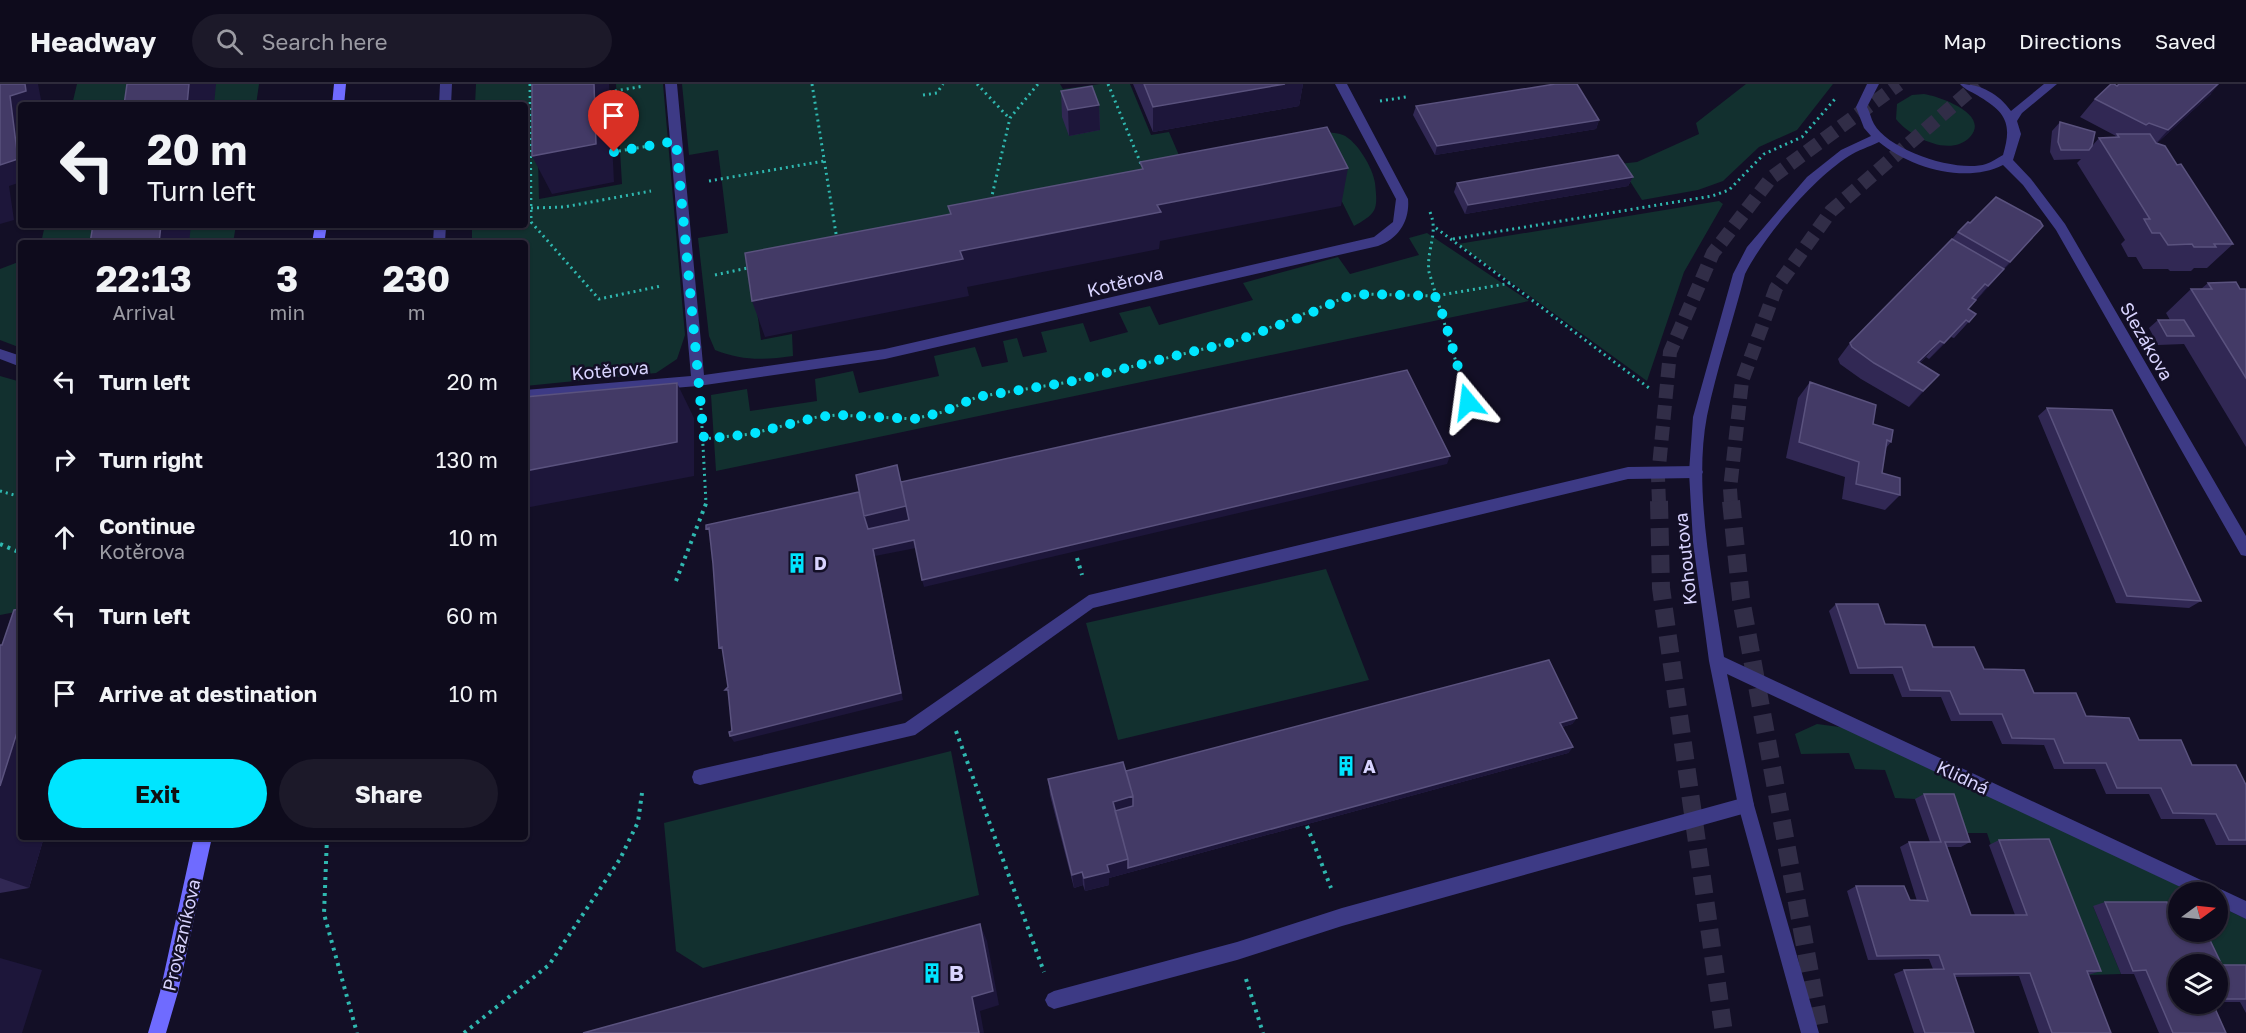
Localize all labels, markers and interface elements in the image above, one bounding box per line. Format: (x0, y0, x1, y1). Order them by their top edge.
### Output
search box (192, 14, 612, 68)
text: Headway (30, 25, 156, 58)
icon: search (213, 25, 246, 58)
text: Search here (261, 28, 387, 55)
text: Map (1943, 28, 1986, 54)
text: Directions (2019, 28, 2122, 54)
text: Saved (2155, 28, 2216, 54)
pin (588, 90, 639, 152)
icon: arrive (597, 99, 630, 132)
text: 20 m (147, 124, 247, 174)
icon: left (48, 126, 126, 204)
text: Turn left (147, 175, 256, 207)
text: 22:13 (96, 257, 192, 300)
text: 3 (276, 257, 298, 300)
text: 230 (383, 257, 450, 300)
street label: Kotěrova (1085, 261, 1165, 301)
street label: Slezákova (2116, 298, 2178, 384)
text: Arrival (112, 300, 175, 324)
text: min (270, 300, 305, 324)
text: m (408, 300, 425, 324)
street label: Kotěrova (570, 356, 650, 384)
icon: left (48, 365, 81, 398)
text: Turn left (99, 368, 190, 395)
text: 20 m (447, 368, 498, 395)
position arrow (1436, 370, 1500, 434)
icon: right (48, 443, 81, 476)
text: Turn right (99, 446, 203, 473)
text: 130 m (436, 446, 498, 473)
text: Continue (99, 512, 195, 539)
street label: Kohoutova (1669, 512, 1701, 606)
icon: ahead (48, 521, 81, 554)
text: 10 m (449, 524, 498, 551)
text: Kotěrova (99, 539, 185, 563)
building icon: D (785, 551, 809, 575)
place label: D (814, 552, 827, 574)
icon: left (48, 599, 81, 632)
text: Turn left (99, 602, 190, 629)
text: 60 m (446, 602, 498, 629)
icon: arrive (48, 677, 81, 710)
text: Arrive at destination (99, 680, 317, 707)
text: 10 m (449, 680, 498, 707)
building icon: A (1334, 754, 1358, 778)
place label: A (1363, 755, 1376, 777)
street label: Klidná (1933, 755, 1993, 799)
button: Exit (48, 759, 267, 828)
button: Share (279, 759, 498, 828)
street label: Provazníkova (157, 877, 205, 993)
north arrow (2168, 882, 2228, 942)
map controls (2168, 882, 2228, 1014)
button: layers (2168, 954, 2228, 1014)
place label: B (949, 960, 964, 986)
building icon: B (920, 961, 944, 985)

